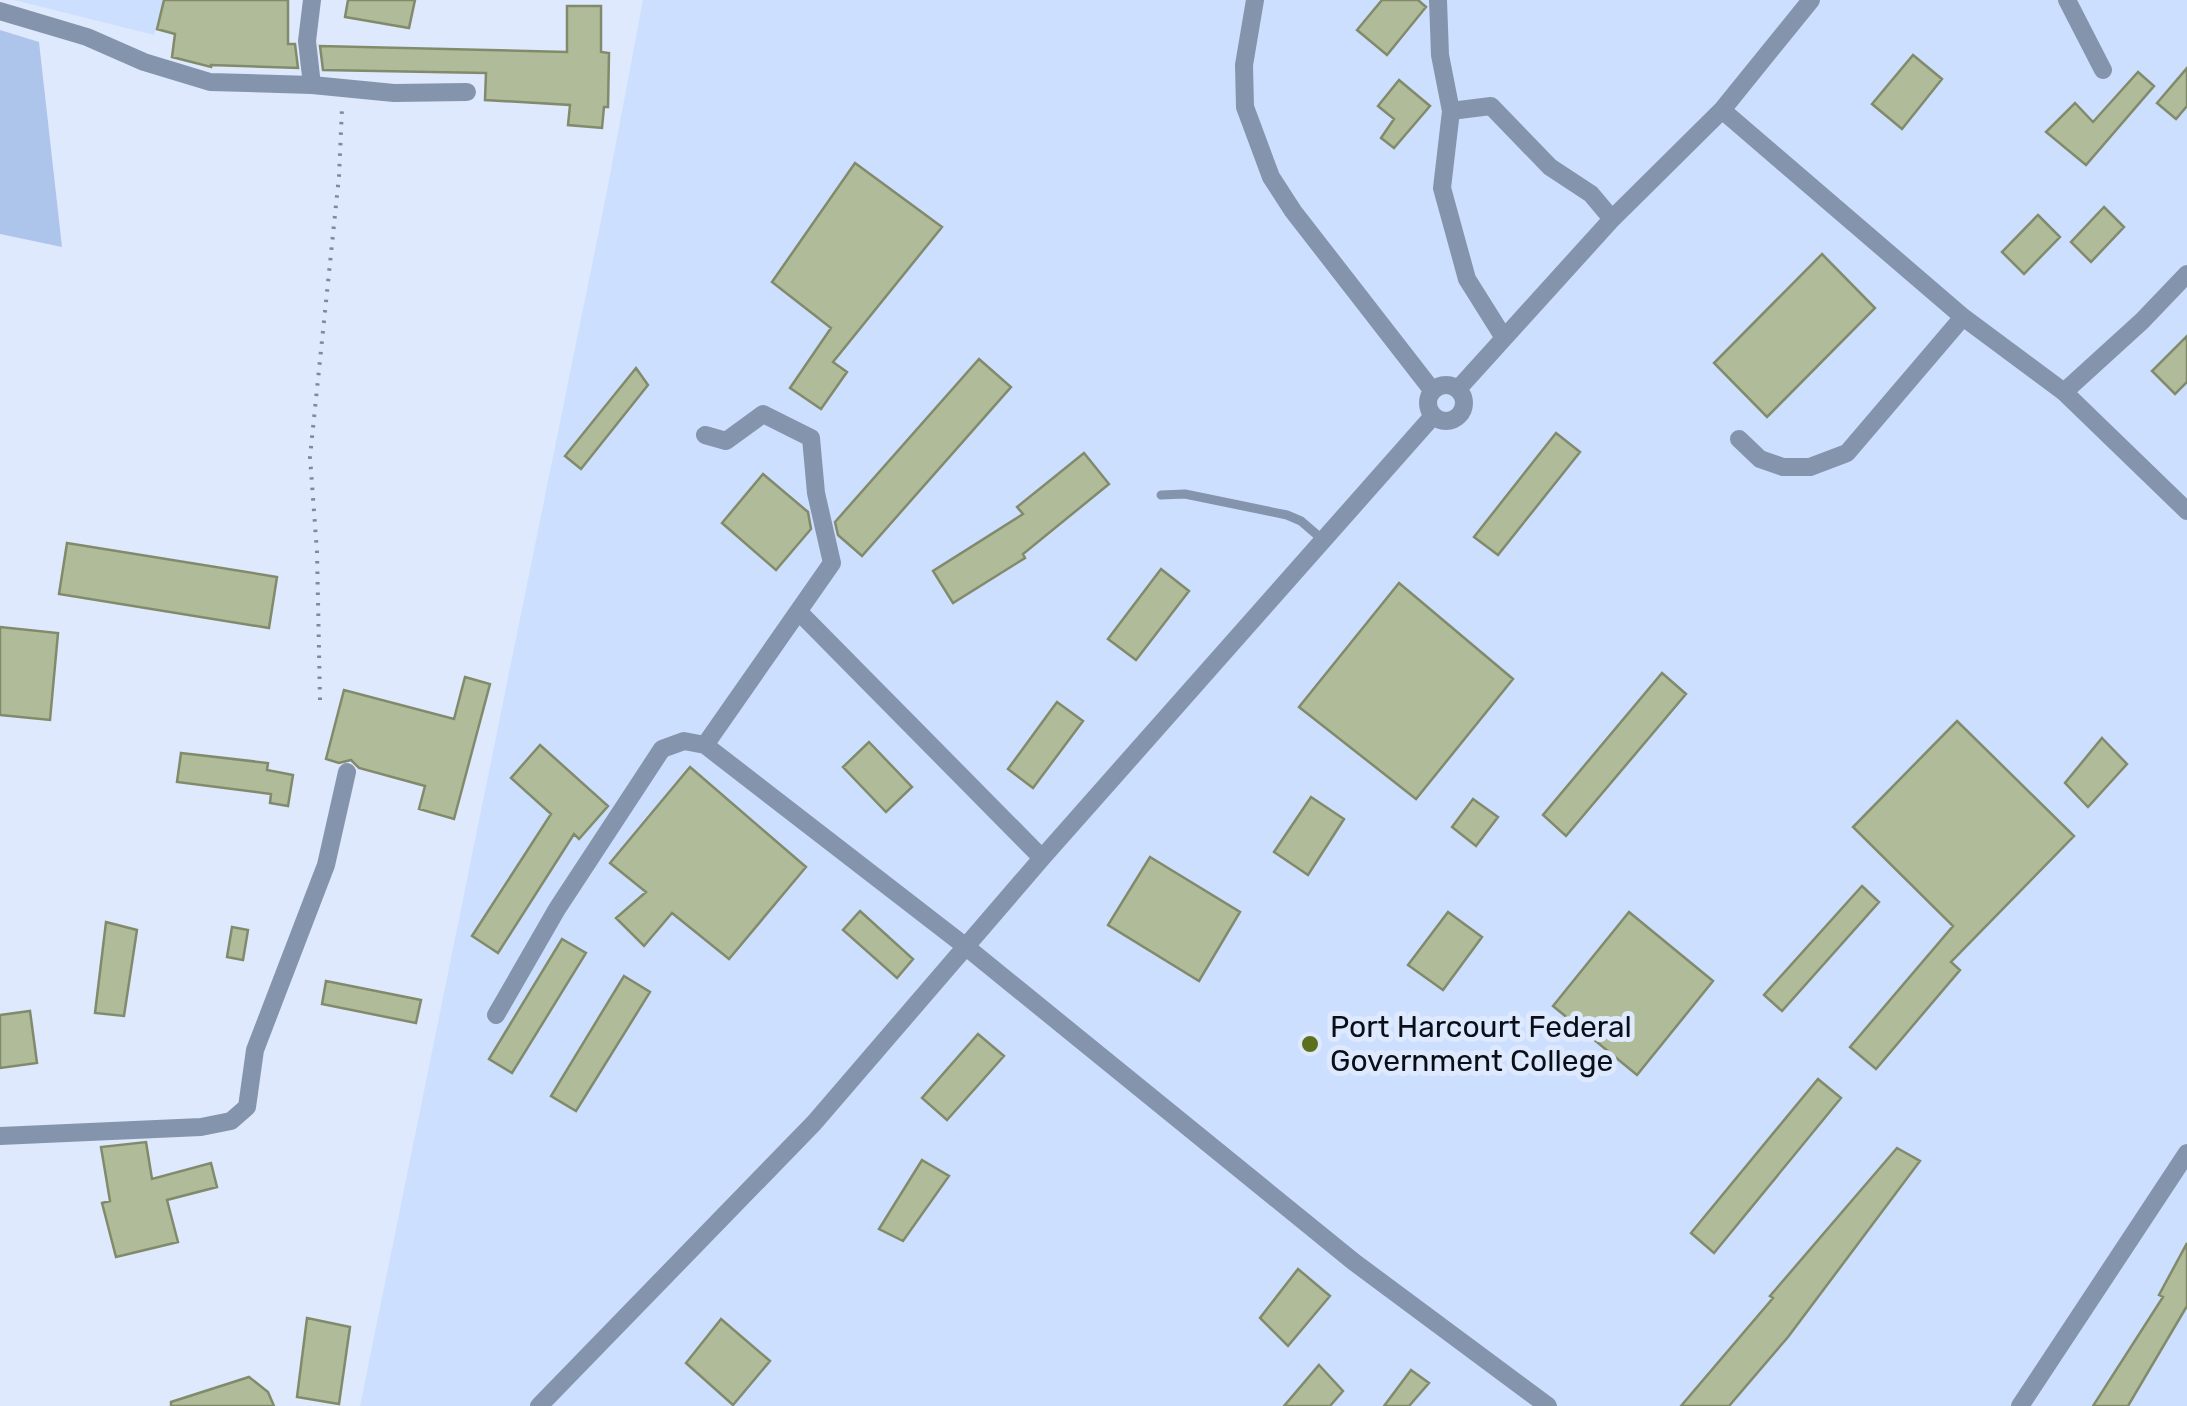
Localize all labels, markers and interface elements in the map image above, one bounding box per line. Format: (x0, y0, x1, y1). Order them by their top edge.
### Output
place label: Port Harcourt Federal Government College (1330, 1009, 1632, 1079)
marker: Port Harcourt Federal Government College (1299, 1033, 1321, 1055)

